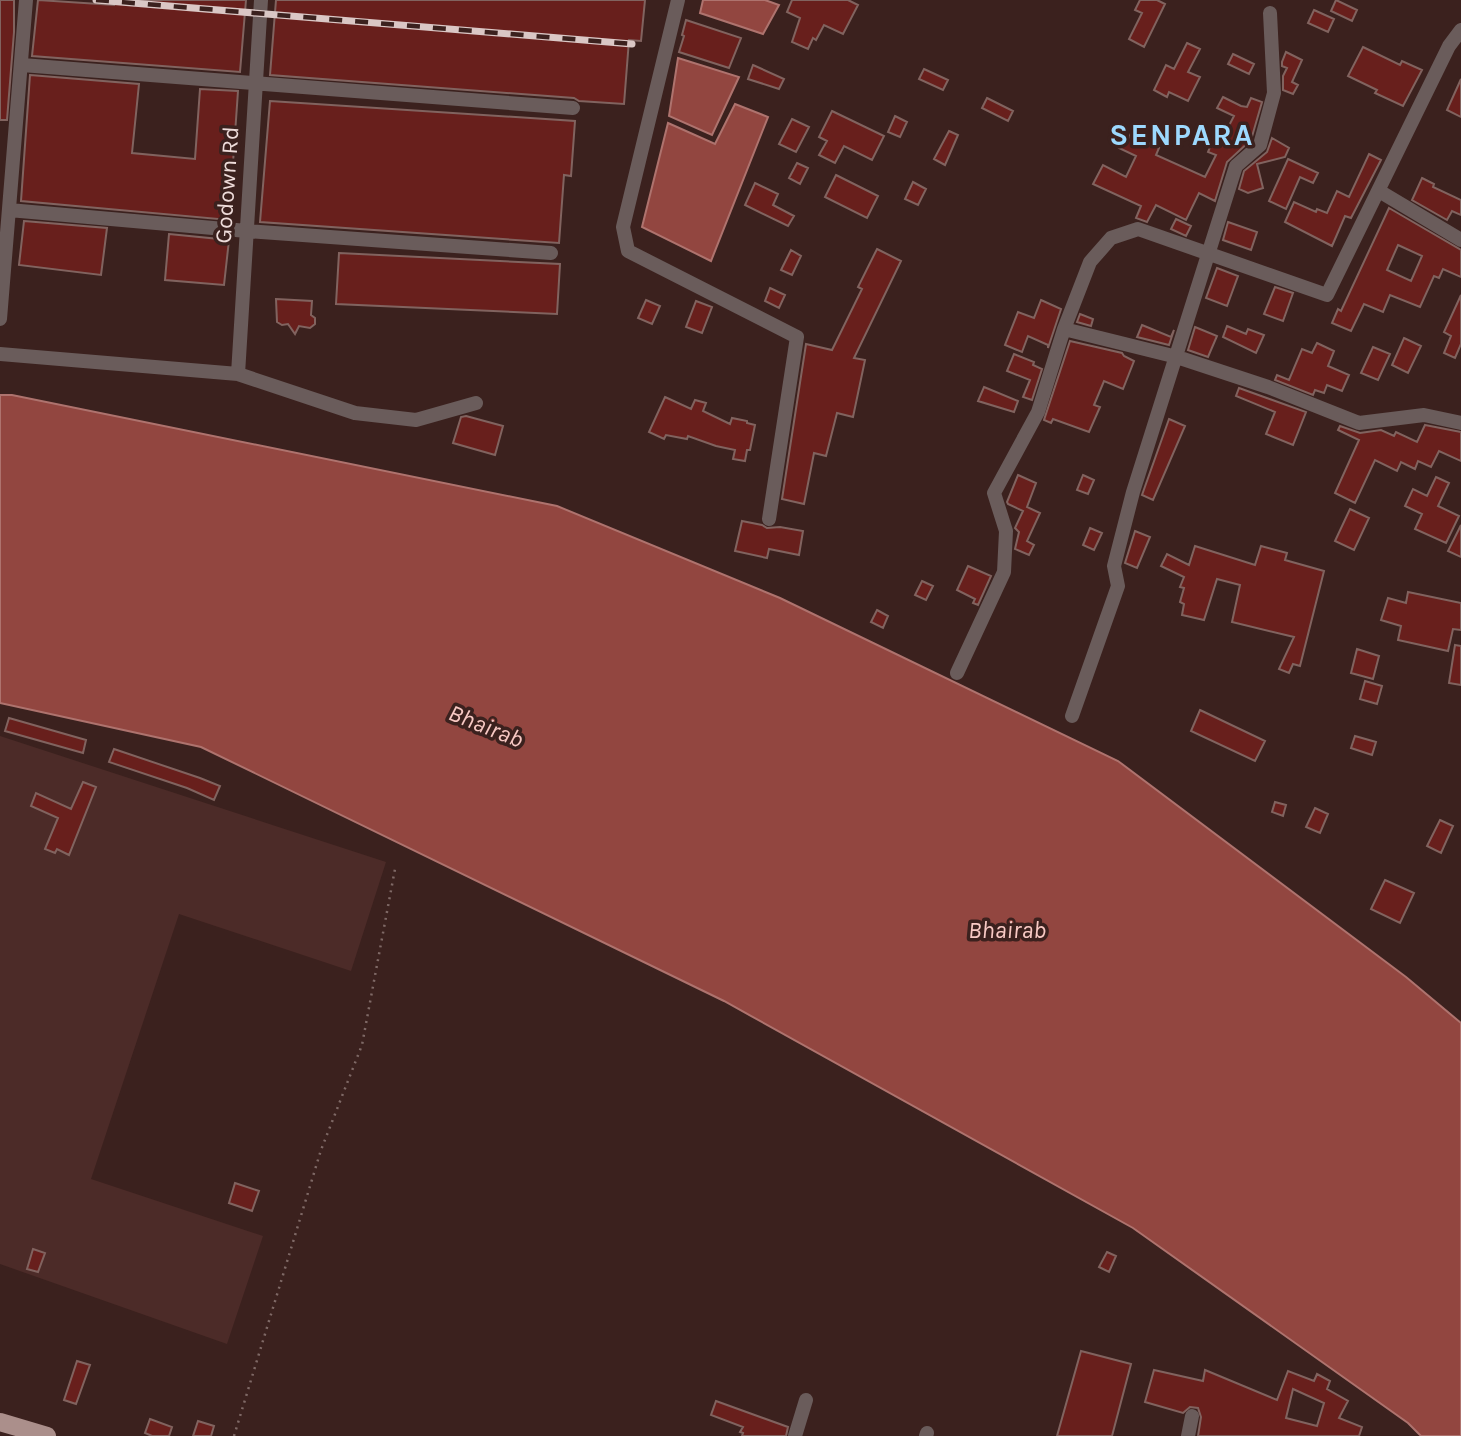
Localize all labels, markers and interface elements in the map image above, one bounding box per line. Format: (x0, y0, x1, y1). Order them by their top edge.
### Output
district label: SENPARA (1109, 117, 1255, 153)
street label: Godown Rd (209, 126, 245, 244)
water label: Bhairab (445, 698, 528, 754)
water label: Bhairab (968, 916, 1046, 944)

